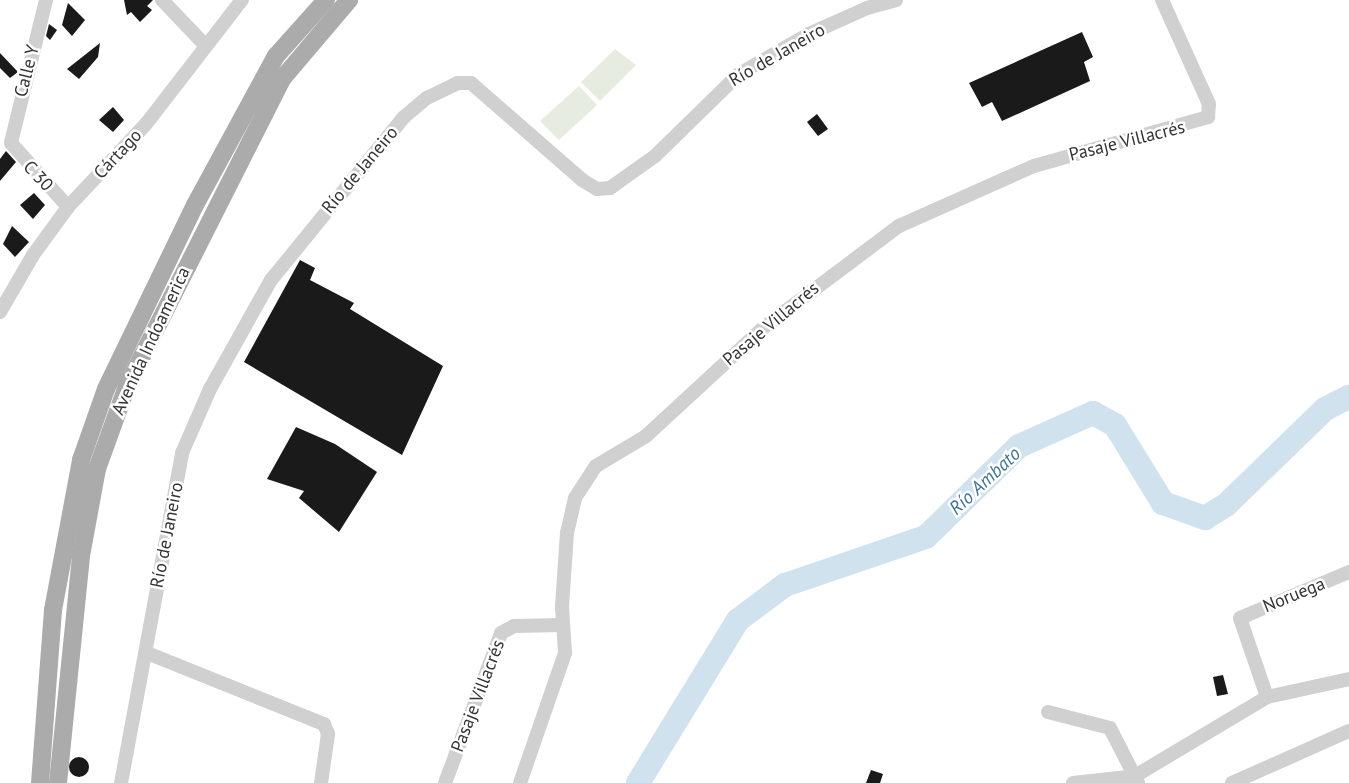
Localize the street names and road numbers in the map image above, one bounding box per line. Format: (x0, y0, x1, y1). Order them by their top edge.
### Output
street label: Río de Janeiro (725, 19, 829, 91)
street label: Calle Y (10, 42, 44, 100)
street label: Pasaje Villacrés (1067, 116, 1187, 166)
street label: Río de Janeiro (317, 122, 403, 218)
street label: Cártago (90, 125, 146, 183)
street label: C 30 (18, 156, 58, 196)
street label: Avenida Indoamerica (107, 264, 195, 418)
street label: Pasaje Villacrés (718, 277, 824, 371)
street label: Río de Janeiro (146, 480, 188, 590)
street label: Noruega (1260, 573, 1328, 617)
street label: Pasaje Villacrés (447, 637, 509, 755)

